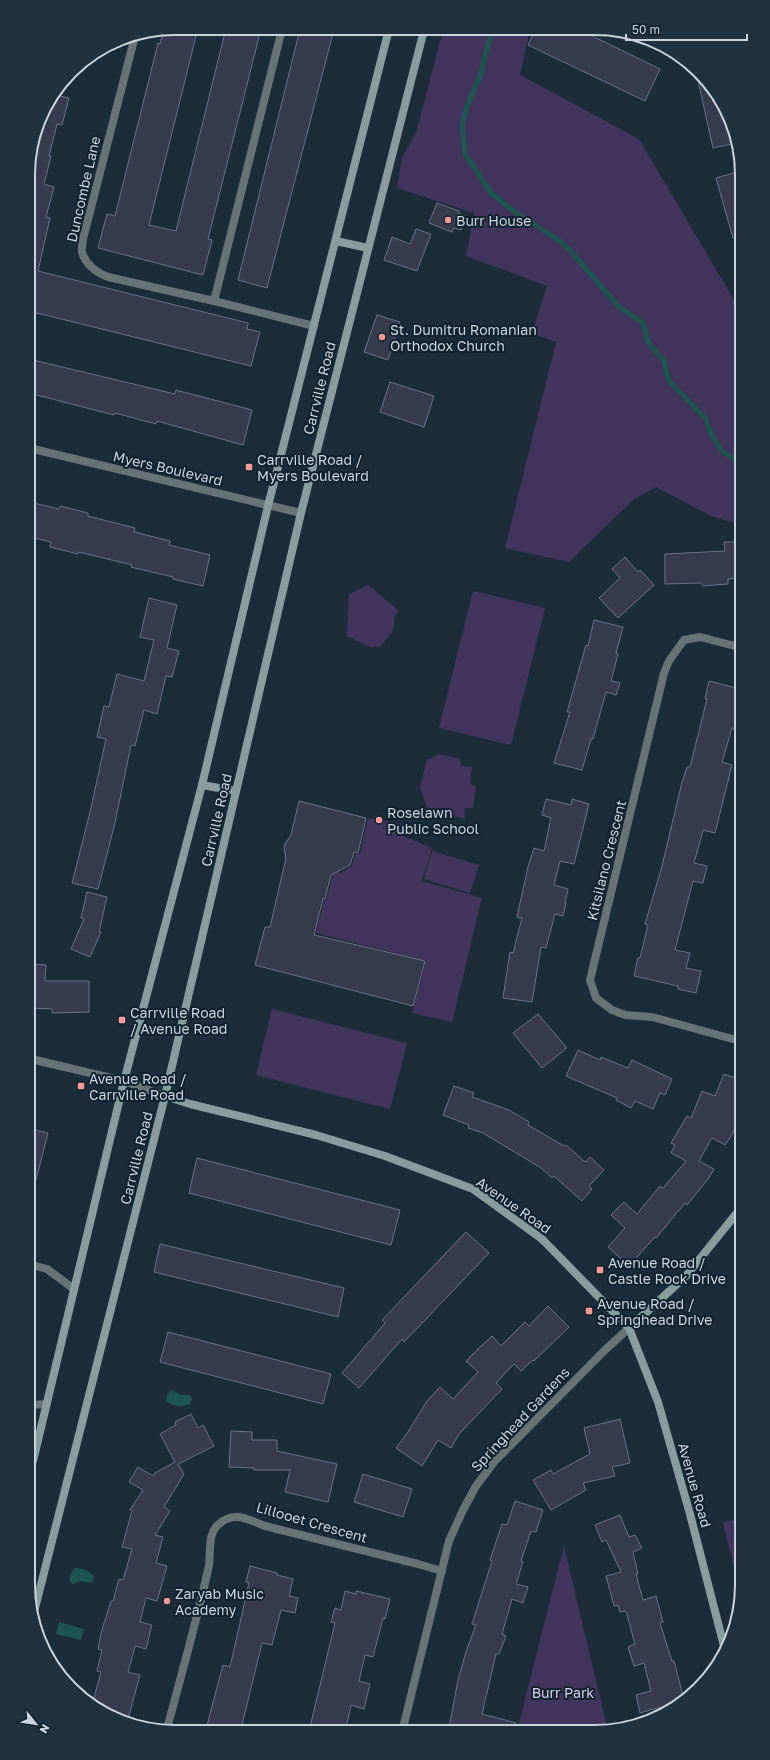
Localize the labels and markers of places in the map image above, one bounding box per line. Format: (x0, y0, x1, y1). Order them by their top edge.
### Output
place label: Burr House (456, 212, 531, 229)
marker: Burr House (443, 215, 453, 225)
place label: St. Dumitru Romanian Orthodox Church (390, 321, 537, 354)
marker: St. Dumitru Romanian Orthodox Church (377, 332, 387, 342)
place label: Carrville Road / Myers Boulevard (257, 451, 369, 484)
marker: Carrville Road / Myers Boulevard (244, 462, 254, 472)
place label: Roselawn Public School (387, 804, 479, 837)
marker: Roselawn Public School (374, 815, 384, 825)
place label: Carrville Road / Avenue Road (130, 1004, 227, 1037)
marker: Carrville Road / Avenue Road (117, 1015, 127, 1025)
place label: Avenue Road / Carrville Road (89, 1070, 187, 1103)
marker: Avenue Road / Carrville Road (76, 1081, 86, 1091)
place label: Avenue Road / Castle Rock Drive (608, 1254, 726, 1287)
marker: Avenue Road / Castle Rock Drive (595, 1265, 605, 1275)
place label: Avenue Road / Springhead Drive (597, 1295, 712, 1328)
marker: Avenue Road / Springhead Drive (584, 1306, 594, 1316)
place label: Zaryab Music Academy (175, 1585, 264, 1618)
marker: Zaryab Music Academy (162, 1596, 172, 1606)

